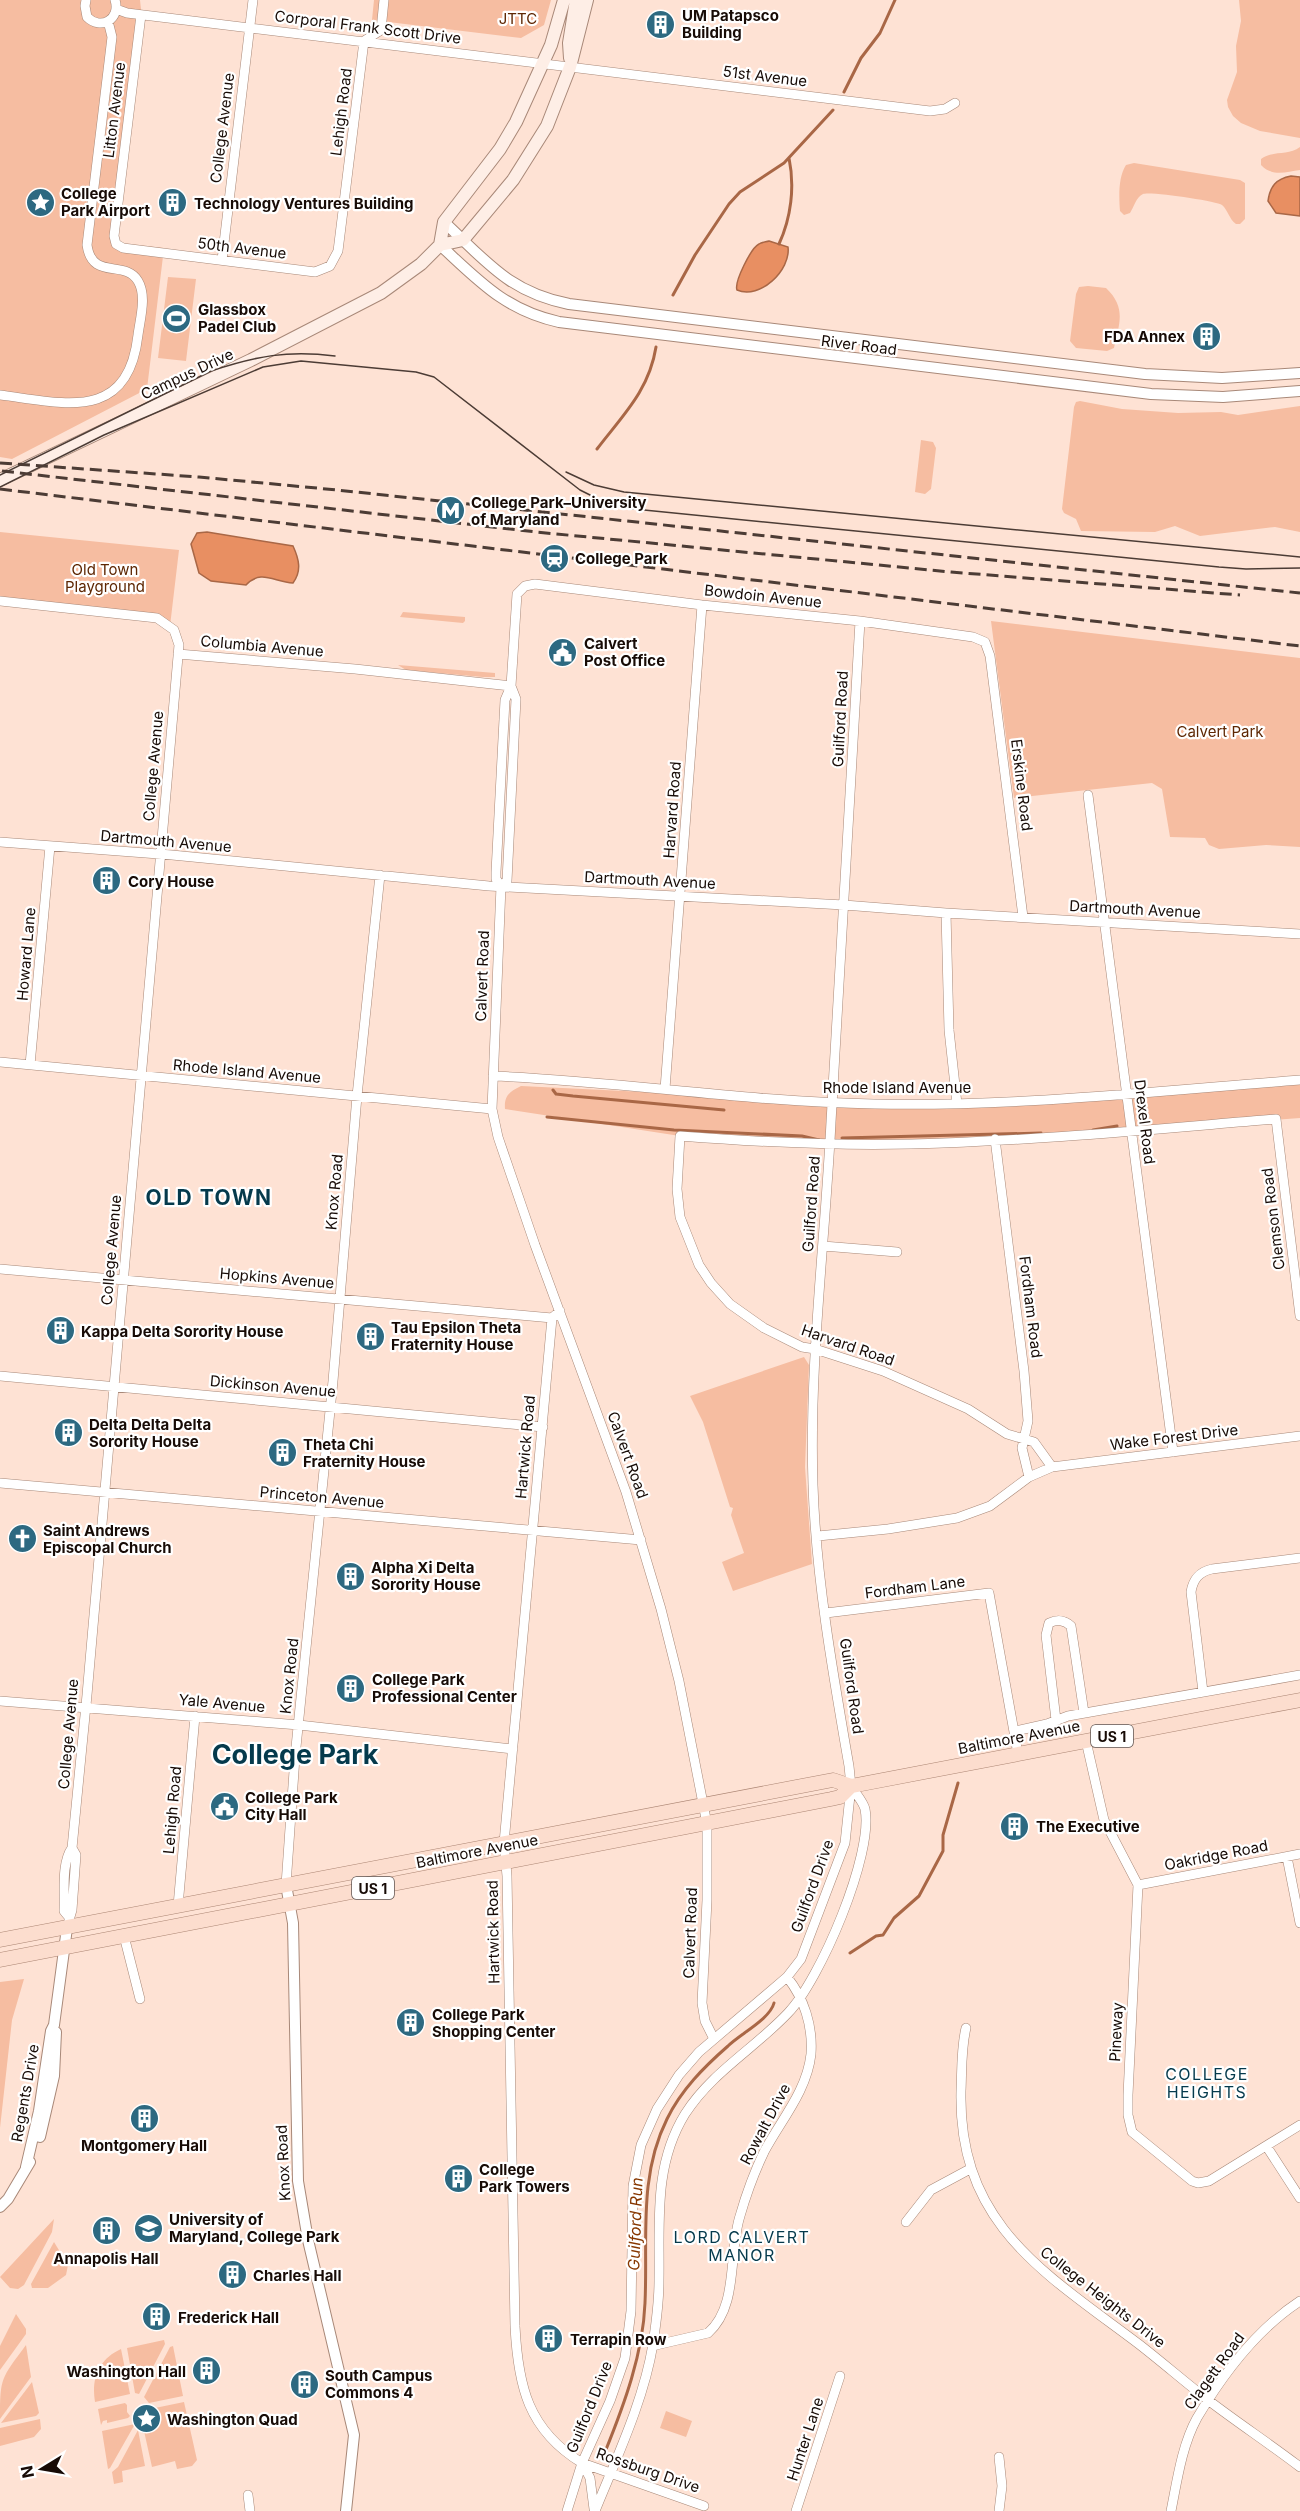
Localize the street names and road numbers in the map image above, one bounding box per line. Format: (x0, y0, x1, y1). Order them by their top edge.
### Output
street label: Corporal Frank Scott Drive (274, 6, 462, 48)
street label: Litton Avenue (99, 61, 129, 159)
street label: 51st Avenue (722, 61, 808, 91)
street label: Lehigh Road (326, 67, 356, 157)
street label: College Avenue (206, 72, 238, 184)
street label: 50th Avenue (196, 233, 288, 263)
street label: River Road (820, 331, 898, 359)
street label: Campus Drive (138, 344, 236, 404)
street label: Bowdoin Avenue (703, 580, 823, 612)
street label: Columbia Avenue (200, 631, 324, 661)
street label: Guilford Road (828, 670, 852, 768)
street label: College Avenue (139, 710, 167, 822)
street label: Erskine Road (1007, 738, 1037, 832)
street label: Harvard Road (659, 761, 685, 859)
street label: Dartmouth Avenue (100, 826, 232, 856)
street label: Dartmouth Avenue (584, 867, 716, 893)
street label: Dartmouth Avenue (1069, 896, 1201, 922)
street label: Howard Lane (12, 906, 40, 1002)
street label: Calvert Road (471, 930, 493, 1022)
street label: Rhode Island Avenue (172, 1055, 322, 1087)
street label: Rhode Island Avenue (823, 1078, 971, 1097)
street label: Drexel Road (1130, 1079, 1160, 1165)
street label: Knox Road (321, 1153, 347, 1231)
street label: Guilford Road (798, 1155, 824, 1253)
street label: Clemson Road (1257, 1167, 1289, 1271)
street label: College Avenue (97, 1194, 125, 1306)
street label: Fordham Road (1015, 1255, 1047, 1359)
street label: Hopkins Avenue (219, 1264, 335, 1292)
street label: Harvard Road (799, 1320, 897, 1370)
street label: Dickinson Avenue (209, 1371, 337, 1401)
street label: Hartwick Road (511, 1395, 539, 1499)
street label: Calvert Road (603, 1409, 653, 1501)
street label: Wake Forest Drive (1109, 1420, 1239, 1454)
street label: Princeton Avenue (259, 1482, 385, 1512)
street label: Fordham Lane (864, 1571, 966, 1603)
street label: Knox Road (276, 1637, 302, 1715)
street label: Guilford Road (836, 1637, 868, 1735)
street label: College Avenue (54, 1678, 82, 1790)
street label: Yale Avenue (178, 1690, 266, 1716)
street label: Baltimore Avenue (956, 1716, 1082, 1758)
road number: US 1 (1091, 1725, 1133, 1747)
street label: Lehigh Road (159, 1765, 185, 1855)
street label: Baltimore Avenue (414, 1830, 540, 1872)
street label: Oakridge Road (1163, 1836, 1269, 1874)
street label: Guilford Drive (786, 1837, 838, 1935)
road number: US 1 (352, 1877, 394, 1899)
street label: Hartwick Road (483, 1880, 503, 1984)
street label: Calvert Road (679, 1887, 701, 1979)
street label: Pineway (1105, 2001, 1127, 2062)
street label: Regents Drive (7, 2043, 43, 2143)
street label: Rowalt Drive (736, 2080, 794, 2168)
street label: Knox Road (272, 2124, 294, 2202)
street label: College Heights Drive (1037, 2242, 1169, 2352)
street label: Clagett Road (1180, 2329, 1248, 2413)
street label: Guilford Drive (562, 2358, 616, 2456)
street label: Hunter Lane (783, 2395, 827, 2483)
street label: Rossburg Drive (594, 2443, 702, 2497)

